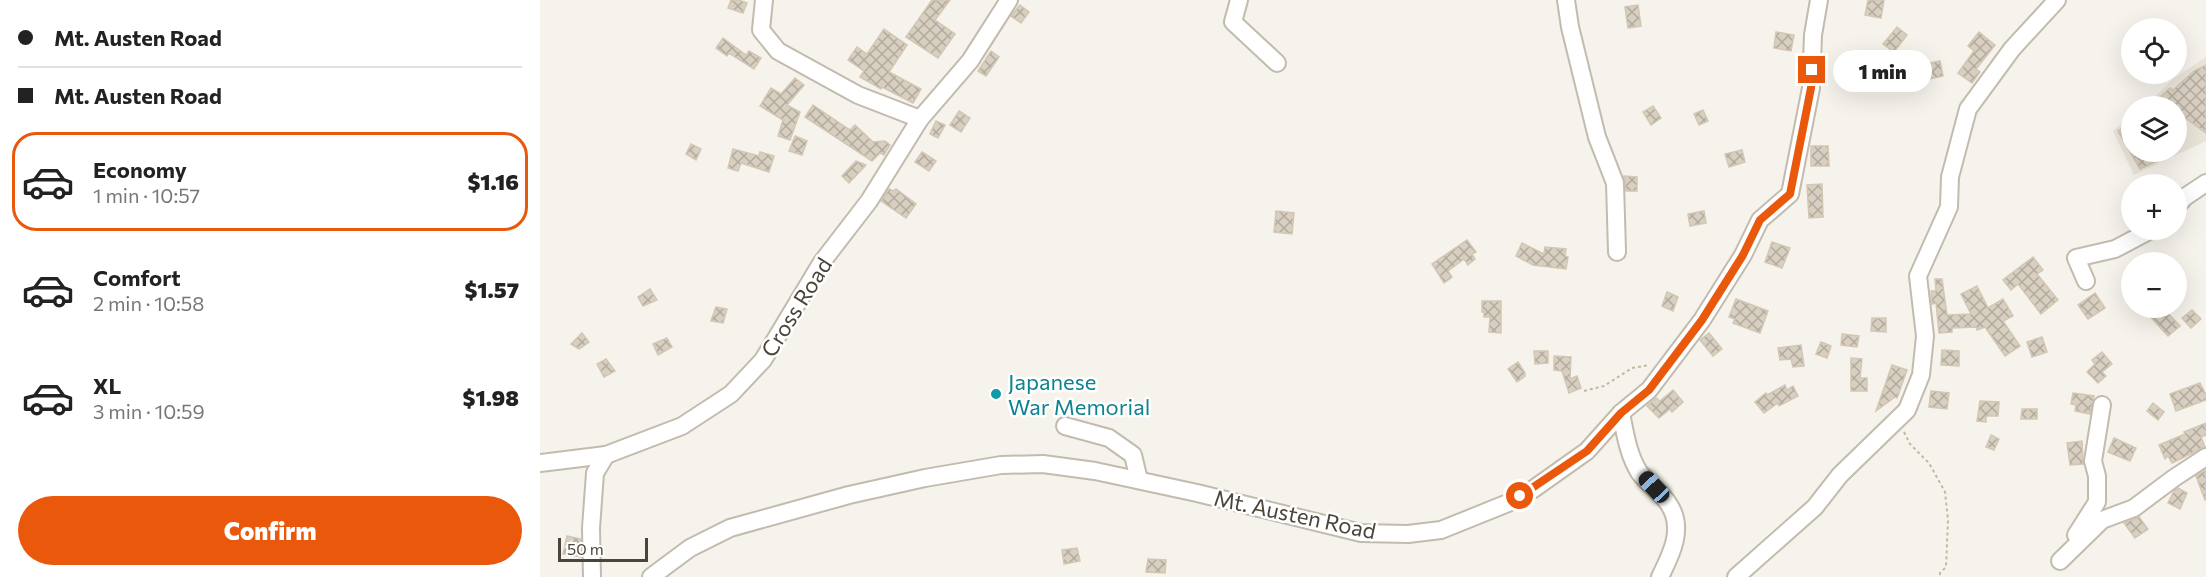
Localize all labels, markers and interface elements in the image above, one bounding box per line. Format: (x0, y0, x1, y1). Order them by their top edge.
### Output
map controls (2121, 18, 2187, 318)
button: locate (2121, 18, 2187, 84)
text: Mt. Austen Road (54, 24, 222, 51)
callout: 1 min (1833, 49, 1932, 91)
route end (1798, 56, 1825, 83)
text: 1 min (1858, 59, 1907, 83)
text: Mt. Austen Road (54, 82, 222, 109)
button: layers (2121, 96, 2187, 162)
icon: car (21, 155, 75, 209)
text: Economy (93, 156, 187, 183)
text: $1.16 (467, 168, 519, 195)
button: + (2121, 174, 2187, 240)
text: 1 min · 10:57 (93, 183, 200, 207)
street label: Cross Road (755, 252, 837, 362)
button: − (2121, 252, 2187, 318)
icon: car (21, 263, 75, 317)
text: Comfort (93, 264, 181, 291)
text: $1.57 (464, 276, 519, 303)
text: 2 min · 10:58 (93, 291, 204, 315)
place label: Japanese War Memorial (1008, 368, 1150, 420)
icon: car (21, 371, 75, 425)
text: XL (93, 372, 121, 399)
text: $1.98 (463, 384, 519, 411)
marker: Japanese War Memorial (989, 387, 1003, 401)
text: 3 min · 10:59 (93, 399, 205, 423)
car (1635, 468, 1673, 506)
route start (1506, 482, 1533, 509)
street label: Mt. Austen Road (1212, 484, 1378, 544)
button: Confirm (18, 496, 522, 565)
scale bar (558, 535, 648, 562)
text: 50 m (567, 539, 604, 558)

